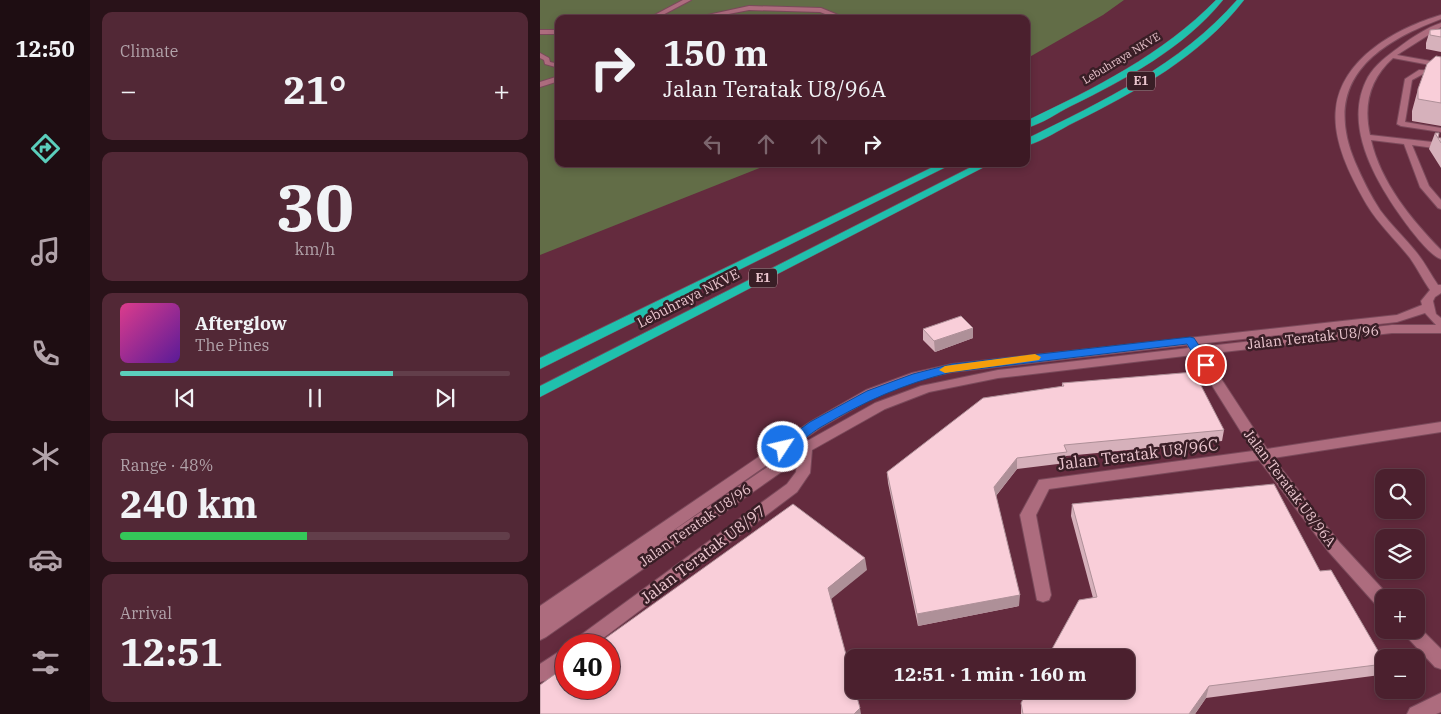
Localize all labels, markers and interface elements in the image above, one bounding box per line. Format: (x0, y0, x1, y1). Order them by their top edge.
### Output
street label: Lebuhraya NKVE (1080, 29, 1162, 87)
text: 150 m (663, 30, 768, 76)
text: 12:50 (15, 34, 75, 63)
icon: right (580, 35, 645, 100)
text: Climate (120, 41, 178, 61)
text: 21° (283, 65, 347, 114)
text: − (120, 72, 137, 109)
text: + (493, 72, 510, 109)
road number: E1 (1127, 72, 1155, 90)
text: Jalan Teratak U8/96A (663, 74, 886, 103)
icon: left (699, 130, 727, 158)
icon: ahead (752, 130, 780, 158)
icon: ahead (805, 130, 833, 158)
icon: right (858, 130, 886, 158)
icon: directions (28, 131, 63, 166)
text: 30 (276, 164, 354, 249)
icon: music (28, 234, 63, 269)
text: km/h (295, 239, 335, 259)
street label: Lebuhraya NKVE (634, 264, 742, 332)
road number: E1 (749, 268, 777, 288)
text: Afterglow (195, 311, 287, 335)
street label: Jalan Teratak U8/96 (1246, 321, 1380, 353)
text: The Pines (195, 335, 269, 355)
icon: phone (28, 336, 63, 371)
pin (1185, 344, 1227, 386)
icon: arrive (1192, 351, 1220, 379)
icon: previous (171, 384, 199, 412)
icon: pause (301, 384, 329, 412)
icon: next (431, 384, 459, 412)
position arrow (756, 420, 808, 472)
street label: Jalan Teratak U8/96A (1240, 426, 1340, 550)
street label: Jalan Teratak U8/96C (1057, 434, 1219, 474)
icon: climate (28, 439, 63, 474)
text: Range · 48% (120, 455, 213, 475)
map controls (1375, 469, 1425, 699)
button: search (1375, 469, 1425, 519)
text: 240 km (120, 479, 258, 528)
street label: Jalan Teratak U8/96 (636, 480, 754, 570)
street label: Jalan Teratak U8/97 (637, 501, 769, 607)
button: layers (1375, 529, 1425, 579)
icon: car (28, 542, 63, 577)
button: + (1375, 589, 1425, 639)
text: Arrival (120, 603, 172, 623)
text: 12:51 (120, 627, 223, 676)
speed limit sign: 40 (555, 634, 620, 699)
icon: filters (28, 645, 63, 680)
button: − (1375, 649, 1425, 699)
text: 12:51 · 1 min · 160 m (894, 662, 1086, 686)

